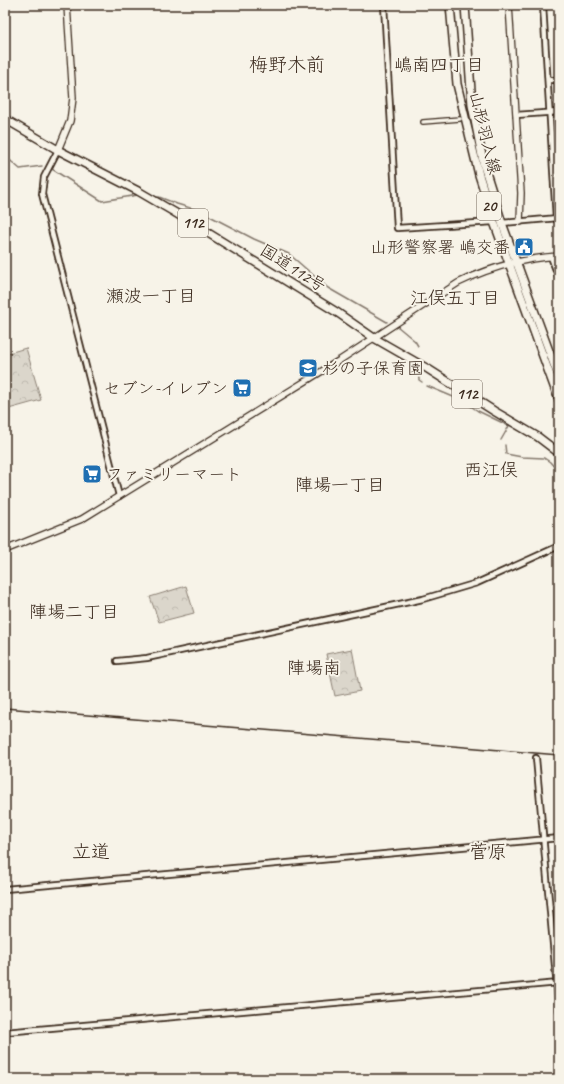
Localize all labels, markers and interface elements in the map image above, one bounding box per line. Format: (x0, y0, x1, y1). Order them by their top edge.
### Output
district label: 梅野木前 (249, 53, 325, 77)
district label: 嶋南四丁目 (394, 54, 484, 76)
street label: 山形羽入線 (465, 89, 505, 177)
road number: 20 (477, 192, 501, 220)
road number: 112 (178, 209, 208, 237)
public building icon: 山形警察署 嶋交番 (513, 236, 535, 258)
place label: 山形警察署 嶋交番 (370, 237, 510, 258)
street label: 国道112号 (256, 240, 330, 296)
district label: 瀬波一丁目 (106, 285, 196, 307)
district label: 江俣五丁目 (410, 287, 500, 309)
school or university icon: 杉の子保育園 (297, 357, 319, 379)
place label: 杉の子保育園 (322, 358, 424, 379)
supermarket icon: セブン-イレブン (231, 377, 253, 399)
place label: セブン-イレブン (103, 378, 228, 399)
road number: 112 (452, 380, 482, 408)
district label: 西江俣 (464, 459, 518, 481)
supermarket icon: ファミリーマート (81, 463, 103, 485)
place label: ファミリーマート (106, 464, 242, 485)
district label: 陣場一丁目 (295, 474, 385, 496)
district label: 陣場二丁目 (29, 601, 119, 623)
district label: 陣場南 (287, 657, 341, 679)
district label: 立道 (72, 840, 110, 864)
district label: 菅原 (469, 840, 507, 864)

